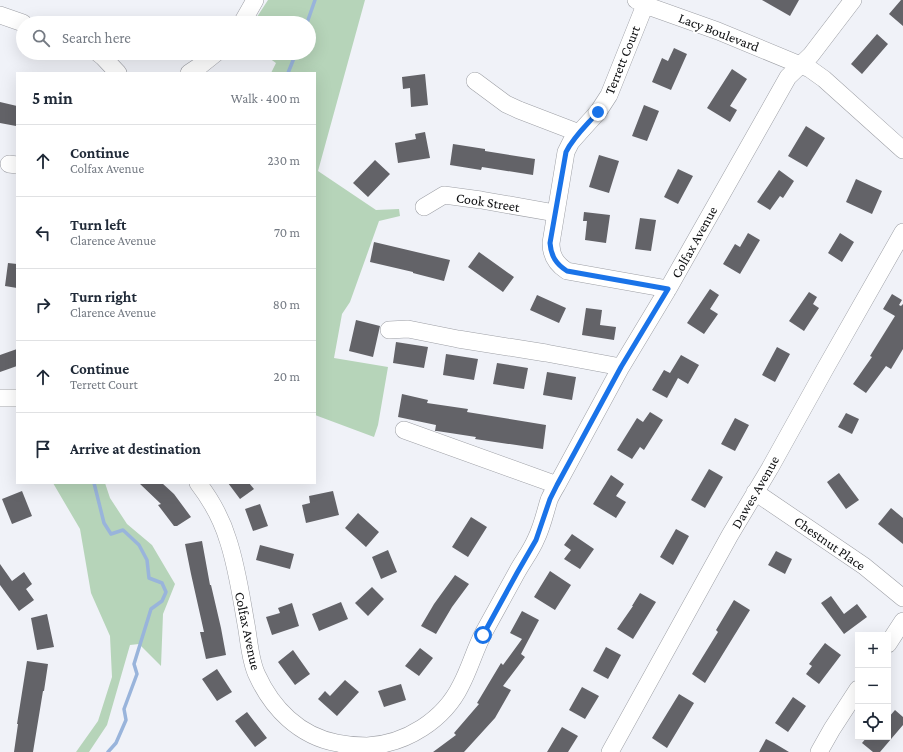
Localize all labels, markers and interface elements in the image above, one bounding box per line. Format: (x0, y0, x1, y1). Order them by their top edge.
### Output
street label: Lacy Boulevard (676, 9, 762, 55)
search box (16, 16, 316, 60)
street label: Terrett Court (601, 23, 643, 97)
icon: search (30, 27, 52, 49)
text: Search here (62, 30, 131, 46)
text: 5 min (32, 89, 73, 108)
text: Walk · 400 m (231, 91, 300, 106)
route end (589, 103, 607, 121)
text: Continue (70, 145, 129, 161)
icon: ahead (32, 150, 54, 172)
text: 230 m (267, 153, 300, 168)
text: Colfax Avenue (70, 161, 144, 176)
street label: Cook Street (455, 189, 521, 215)
street label: Colfax Avenue (668, 203, 720, 281)
text: Turn left (70, 217, 126, 233)
icon: left (32, 222, 54, 244)
text: 70 m (274, 225, 300, 240)
text: Clarence Avenue (70, 233, 156, 248)
text: Turn right (70, 289, 137, 305)
icon: right (32, 294, 54, 316)
text: 80 m (273, 297, 300, 312)
text: Clarence Avenue (70, 305, 156, 320)
text: Continue (70, 361, 129, 377)
icon: ahead (32, 366, 54, 388)
text: 20 m (274, 369, 300, 384)
text: Terrett Court (70, 377, 138, 392)
icon: arrive (32, 438, 54, 460)
text: Arrive at destination (70, 441, 201, 457)
street label: Dawes Avenue (728, 453, 782, 531)
street label: Chestnut Place (791, 513, 869, 573)
street label: Colfax Avenue (232, 590, 264, 672)
route start (474, 626, 492, 644)
map controls (855, 632, 891, 740)
button: + (855, 632, 891, 668)
button: − (855, 668, 891, 704)
button: locate (855, 704, 891, 740)

